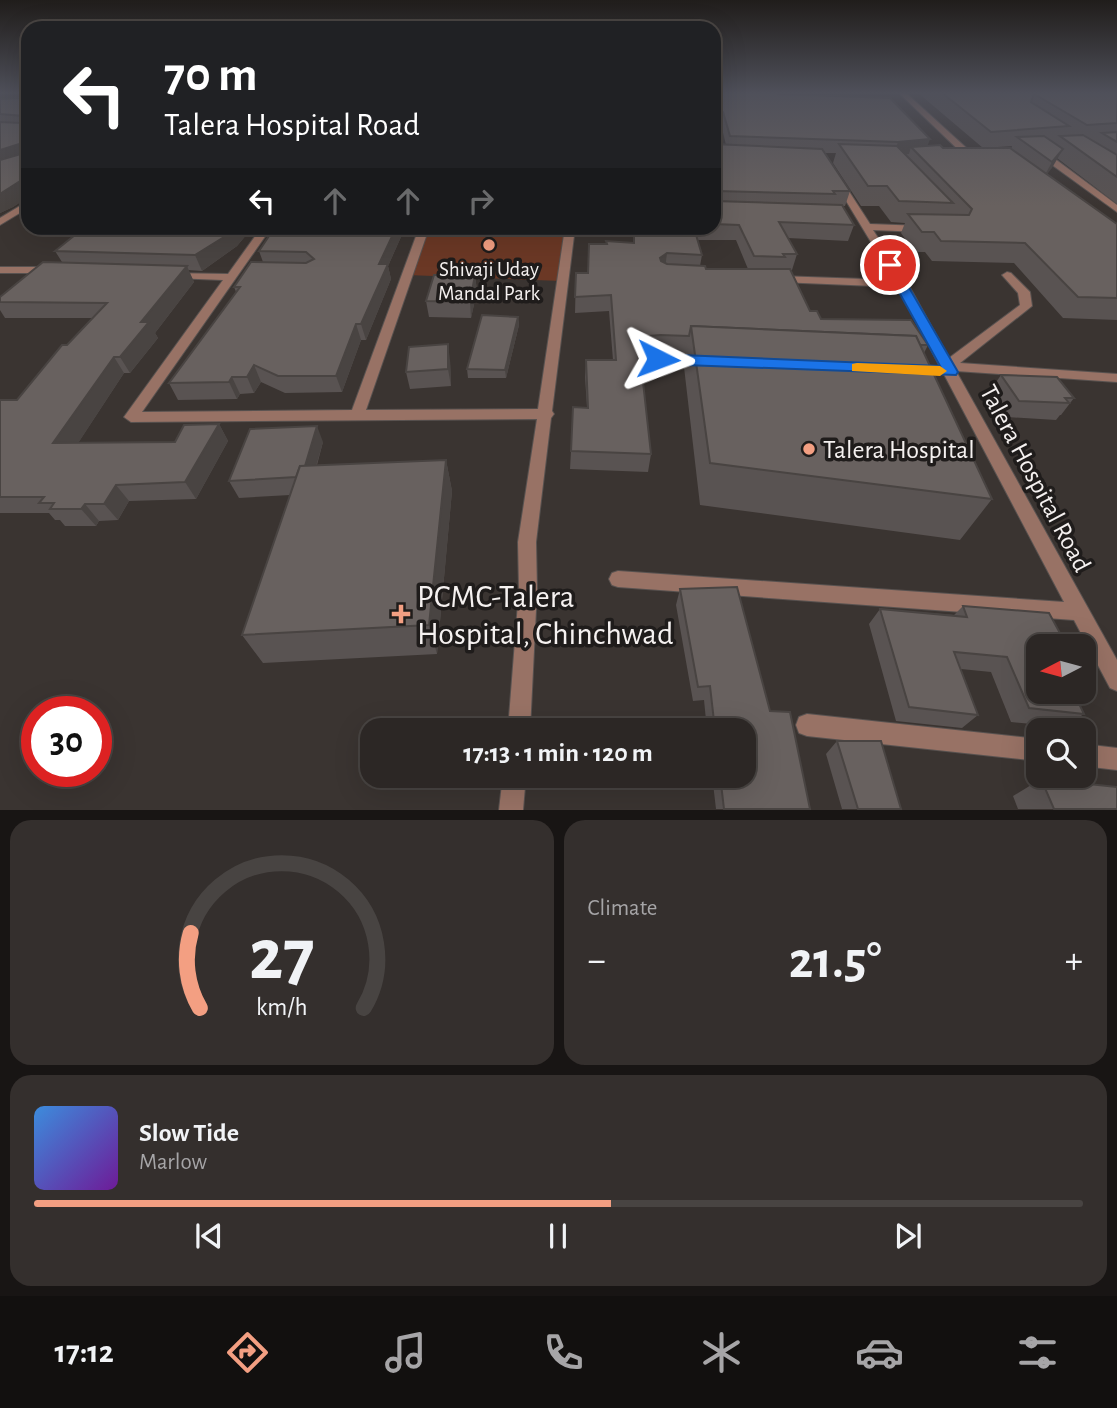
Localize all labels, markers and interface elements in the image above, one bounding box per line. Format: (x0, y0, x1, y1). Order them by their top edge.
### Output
icon: left (49, 49, 140, 140)
text: 70 m (164, 51, 258, 100)
text: Talera Hospital Road (164, 109, 420, 141)
icon: left (243, 182, 281, 220)
icon: ahead (316, 182, 354, 220)
icon: ahead (389, 182, 427, 220)
icon: right (462, 182, 500, 220)
pin (860, 235, 920, 295)
marker: Shivaji Uday Mandal Park (481, 237, 497, 253)
icon: arrive (871, 246, 909, 284)
place label: Shivaji Uday Mandal Park (438, 259, 541, 304)
position arrow (621, 322, 695, 396)
street label: Talera Hospital Road (975, 381, 1095, 576)
place label: Talera Hospital (823, 437, 975, 463)
marker: Talera Hospital (801, 441, 817, 457)
place label: PCMC-Talera Hospital, Chinchwad (417, 581, 674, 650)
marker: PCMC-Talera Hospital, Chinchwad (391, 604, 411, 624)
north arrow (1026, 634, 1096, 704)
map controls (1026, 634, 1096, 788)
speed limit sign: 30 (21, 696, 112, 787)
button: search (1026, 718, 1096, 788)
text: 17:13 · 1 min · 120 m (463, 740, 653, 766)
text: Climate (588, 897, 657, 920)
text: 27 (249, 921, 315, 994)
text: 21.5° (789, 935, 882, 987)
text: − (588, 942, 606, 980)
text: + (1065, 942, 1083, 980)
text: km/h (256, 995, 308, 1020)
text: Slow Tide (139, 1120, 239, 1146)
text: Marlow (139, 1151, 207, 1174)
icon: previous (190, 1217, 228, 1255)
icon: pause (539, 1217, 577, 1255)
icon: next (889, 1217, 927, 1255)
icon: directions (223, 1328, 272, 1377)
icon: music (381, 1328, 430, 1377)
icon: phone (539, 1328, 588, 1377)
icon: climate (697, 1328, 746, 1377)
icon: car (855, 1328, 904, 1377)
icon: filters (1013, 1328, 1062, 1377)
text: 17:12 (55, 1336, 114, 1368)

